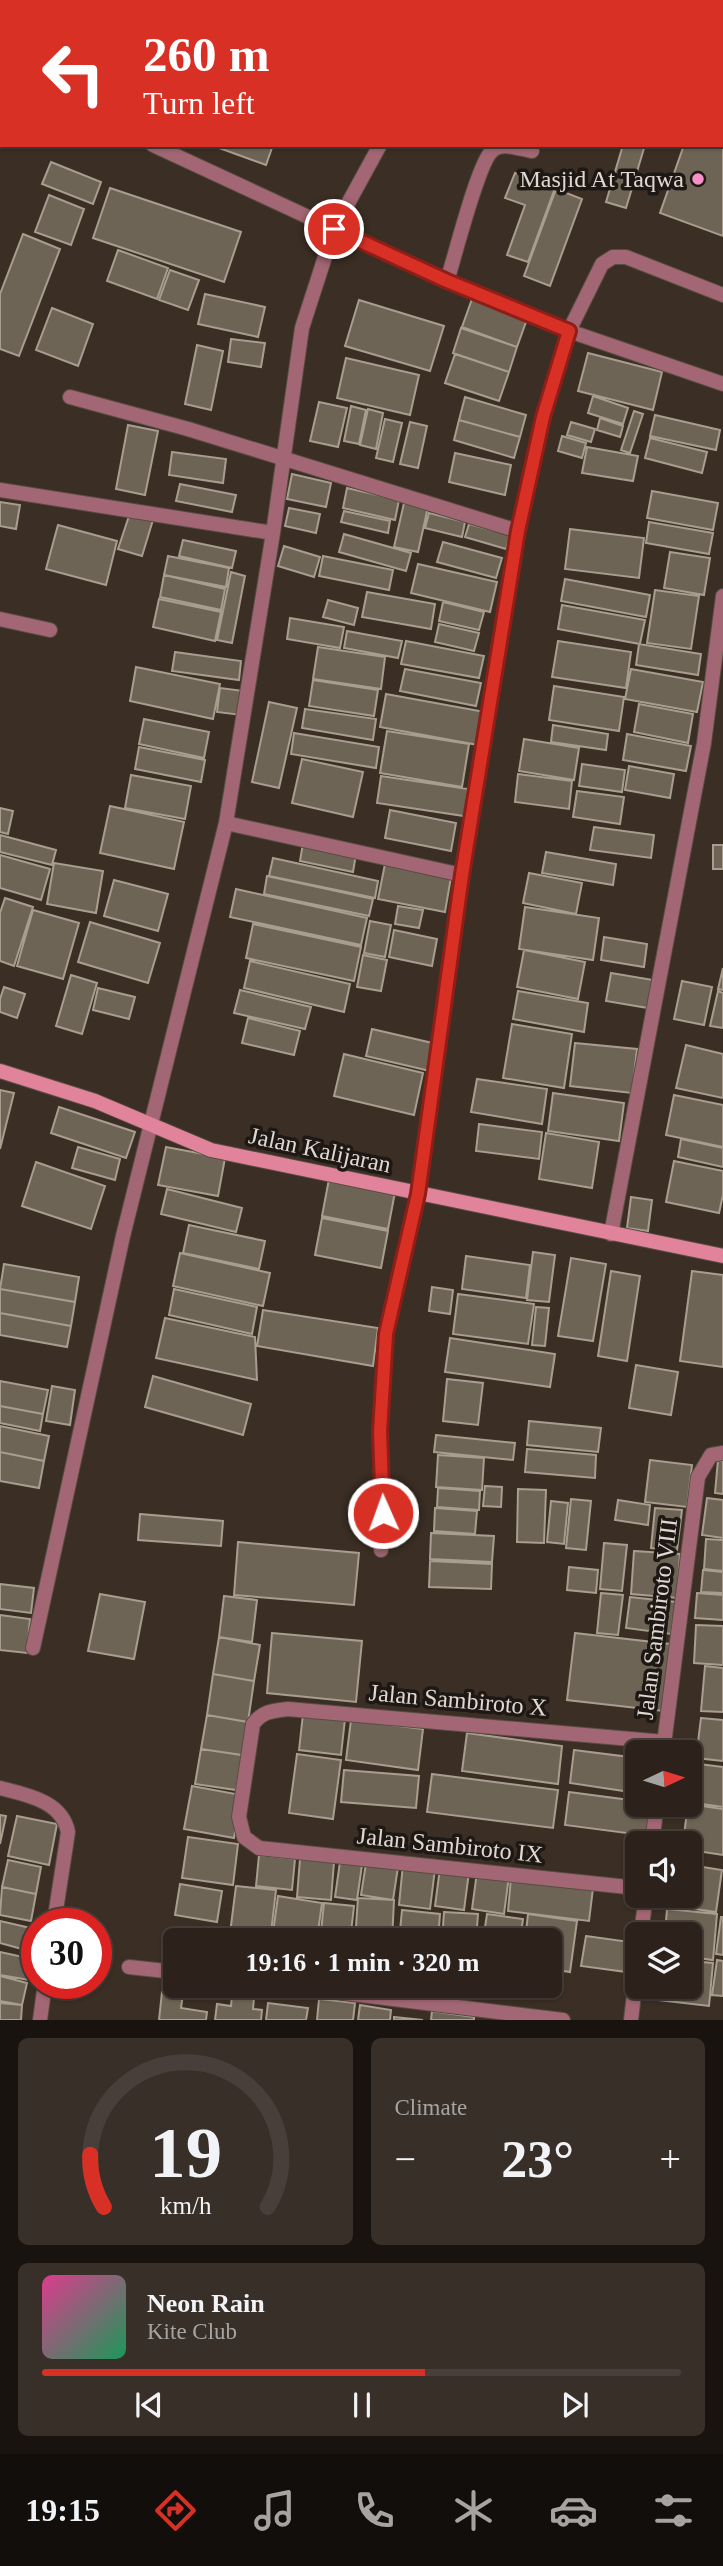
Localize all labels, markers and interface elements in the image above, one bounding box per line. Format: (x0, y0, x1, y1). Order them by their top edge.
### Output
text: 260 m (143, 27, 270, 82)
icon: left (28, 28, 119, 119)
text: Turn left (143, 85, 255, 121)
place label: Masjid At Taqwa (519, 166, 684, 192)
marker: Masjid At Taqwa (690, 171, 706, 187)
pin (304, 199, 364, 259)
icon: arrive (315, 210, 353, 248)
street label: Jalan Kalijaran (247, 1122, 393, 1178)
position arrow (346, 1476, 420, 1550)
street label: Jalan Sambiroto VIII (632, 1517, 682, 1721)
street label: Jalan Sambiroto X (368, 1679, 548, 1721)
north arrow (625, 1740, 702, 1816)
map controls (625, 1740, 702, 1999)
street label: Jalan Sambiroto IX (356, 1822, 544, 1868)
button: sound (625, 1831, 702, 1908)
speed limit sign: 30 (21, 1908, 112, 1999)
button: layers (625, 1922, 702, 1999)
text: 19:16 · 1 min · 320 m (246, 1948, 480, 1977)
text: Climate (395, 2095, 467, 2120)
text: 19 (149, 2113, 222, 2194)
text: 23° (501, 2131, 574, 2188)
text: − (395, 2138, 416, 2180)
text: + (660, 2138, 681, 2180)
text: km/h (160, 2192, 211, 2219)
text: Neon Rain (147, 2289, 265, 2318)
text: Kite Club (147, 2319, 237, 2344)
icon: previous (130, 2386, 168, 2424)
icon: pause (343, 2386, 381, 2424)
icon: next (556, 2386, 594, 2424)
icon: directions (151, 2486, 200, 2535)
icon: music (250, 2486, 299, 2535)
icon: phone (350, 2486, 399, 2535)
icon: climate (449, 2486, 498, 2535)
icon: car (549, 2486, 598, 2535)
icon: filters (649, 2486, 698, 2535)
text: 19:15 (25, 2492, 100, 2528)

